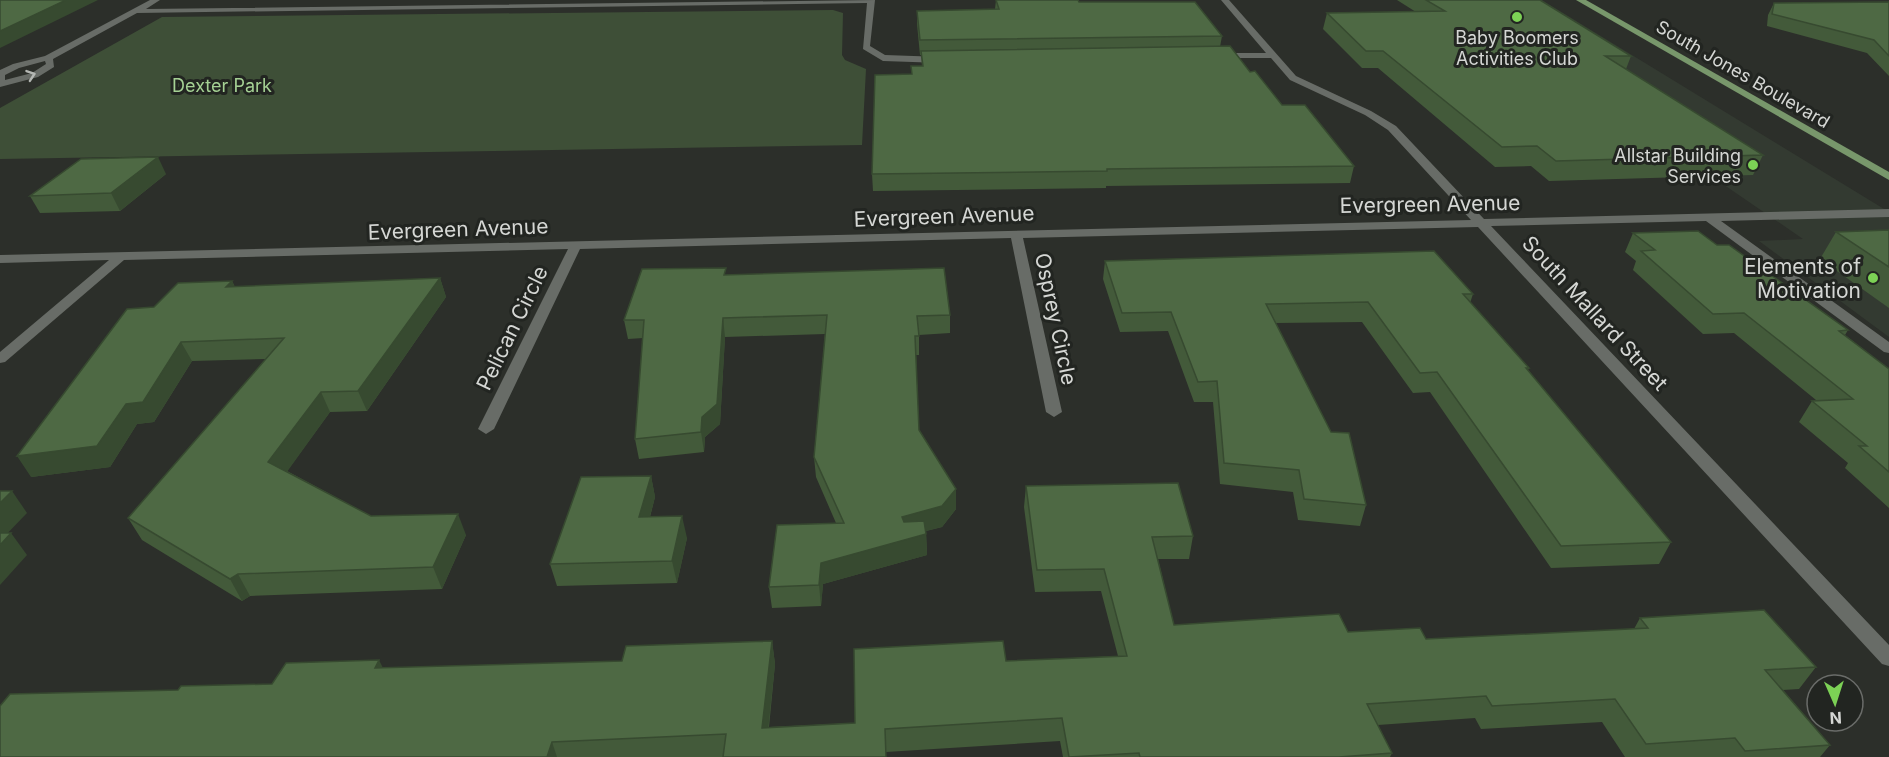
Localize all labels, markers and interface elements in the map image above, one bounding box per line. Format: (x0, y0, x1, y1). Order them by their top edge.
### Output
marker: Baby Boomers Activities Club (1510, 10, 1524, 24)
street label: South Jones Boulevard (1653, 16, 1833, 132)
place label: Baby Boomers Activities Club (1455, 27, 1579, 69)
one-way arrow (25, 69, 36, 82)
park label: Dexter Park (172, 75, 272, 96)
place label: Allstar Building Services (1614, 145, 1741, 187)
marker: Allstar Building Services (1746, 158, 1760, 172)
street label: Evergreen Avenue (1339, 190, 1521, 218)
street label: Evergreen Avenue (853, 200, 1035, 232)
street label: Evergreen Avenue (367, 213, 549, 245)
street label: South Mallard Street (1517, 231, 1673, 395)
street label: Osprey Circle (1030, 251, 1082, 387)
place label: Elements of Motivation (1744, 254, 1861, 303)
street label: Pelican Circle (471, 262, 553, 394)
marker: Elements of Motivation (1866, 271, 1880, 285)
north arrow (1805, 673, 1865, 733)
text: N (1829, 708, 1842, 728)

